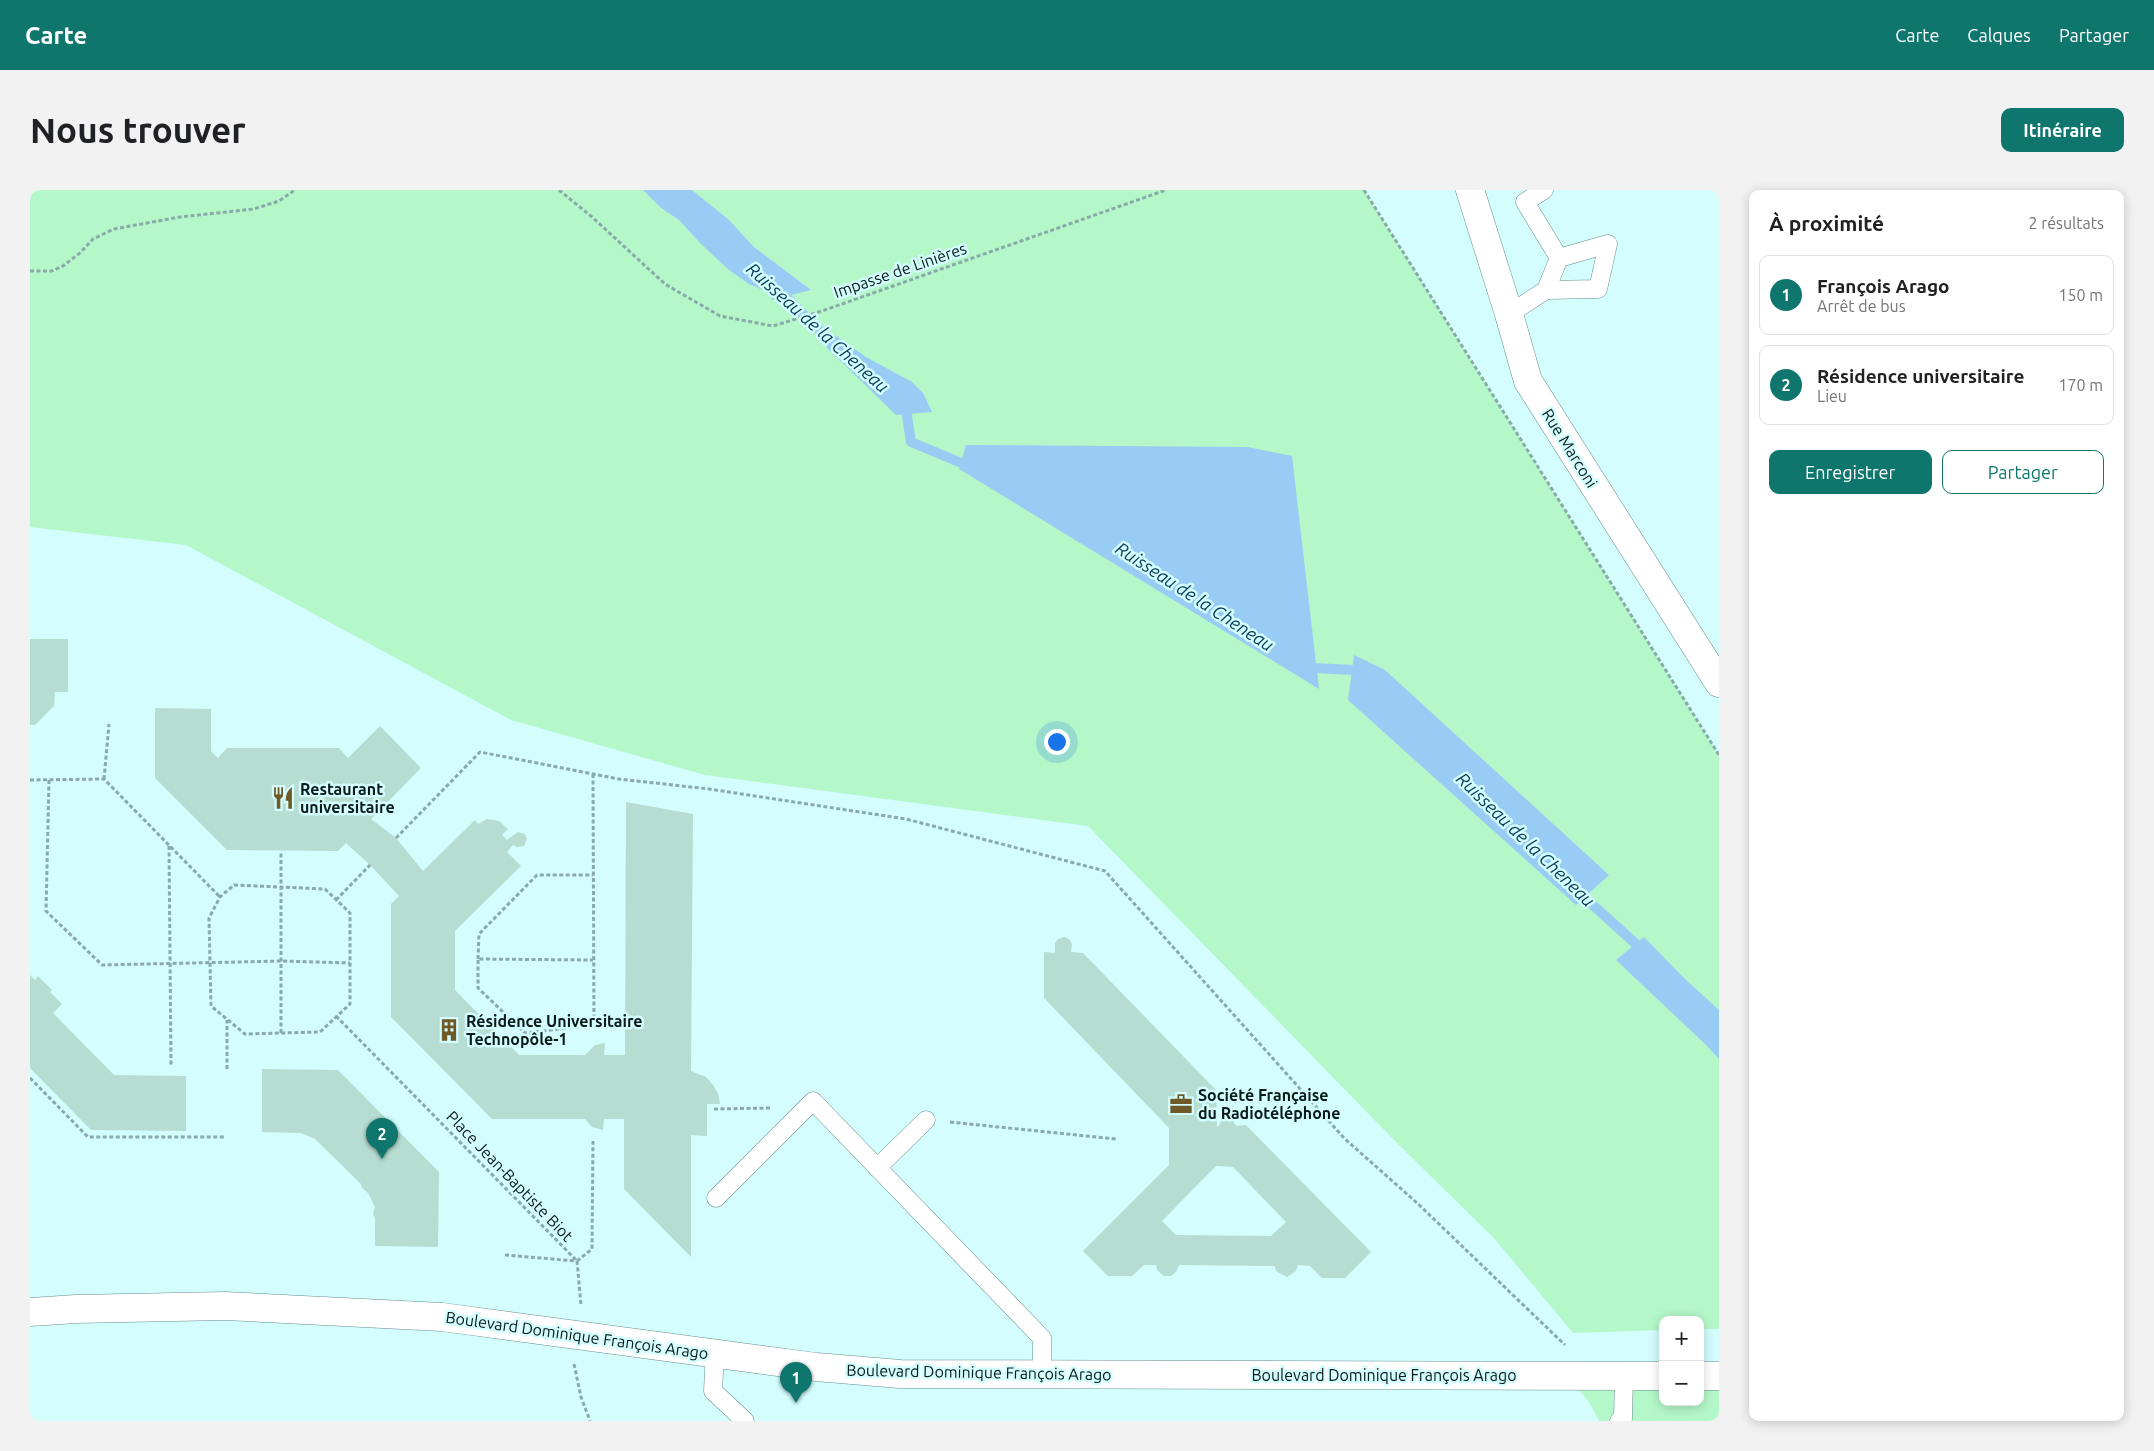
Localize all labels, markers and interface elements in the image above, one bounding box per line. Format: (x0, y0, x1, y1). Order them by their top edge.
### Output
text: Carte (25, 22, 87, 49)
text: Carte (1895, 25, 1939, 45)
text: Calques (1967, 25, 2031, 45)
text: Partager (2059, 25, 2129, 45)
button: Itinéraire (2001, 108, 2124, 152)
text: Nous trouver (30, 110, 246, 150)
text: À proximité (1769, 211, 1884, 235)
text: 2 résultats (2028, 214, 2104, 232)
street label: Impasse de Linières (831, 239, 969, 301)
water label: Ruisseau de la Cheneau (743, 258, 893, 396)
text: François Arago (1817, 275, 1950, 297)
text: 1 (1781, 286, 1791, 304)
text: 150 m (2058, 286, 2103, 304)
text: Arrêt de bus (1817, 297, 1906, 315)
text: Résidence universitaire (1817, 365, 2024, 387)
text: 2 (1781, 376, 1791, 394)
text: 170 m (2058, 376, 2103, 394)
text: Lieu (1817, 387, 1847, 405)
street label: Rue Marconi (1539, 405, 1601, 491)
button: Enregistrer (1769, 450, 1932, 494)
button: Partager (1942, 450, 2104, 494)
water label: Ruisseau de la Cheneau (1112, 538, 1278, 655)
your location (1044, 729, 1070, 755)
water label: Ruisseau de la Cheneau (1453, 768, 1599, 910)
place label: Restaurant universitaire (300, 780, 395, 816)
restaurant icon: Restaurant universitaire (270, 785, 296, 811)
place label: Résidence Universitaire Technopôle-1 (466, 1012, 643, 1048)
building icon: Résidence Universitaire Technopôle-1 (436, 1017, 462, 1043)
place label: Société Française du Radiotéléphone (1198, 1086, 1340, 1122)
office icon: Société Française du Radiotéléphone (1168, 1091, 1194, 1117)
street label: Place Jean-Baptiste Biot (443, 1107, 577, 1245)
pin: 2 (366, 1118, 398, 1159)
street label: Boulevard Dominique François Arago (444, 1308, 710, 1362)
map controls (1659, 1316, 1704, 1406)
button: + (1659, 1316, 1704, 1361)
street label: Boulevard Dominique François Arago (846, 1361, 1112, 1383)
button: − (1659, 1361, 1704, 1406)
pin: 1 (780, 1362, 812, 1403)
street label: Boulevard Dominique François Arago (1251, 1366, 1517, 1384)

